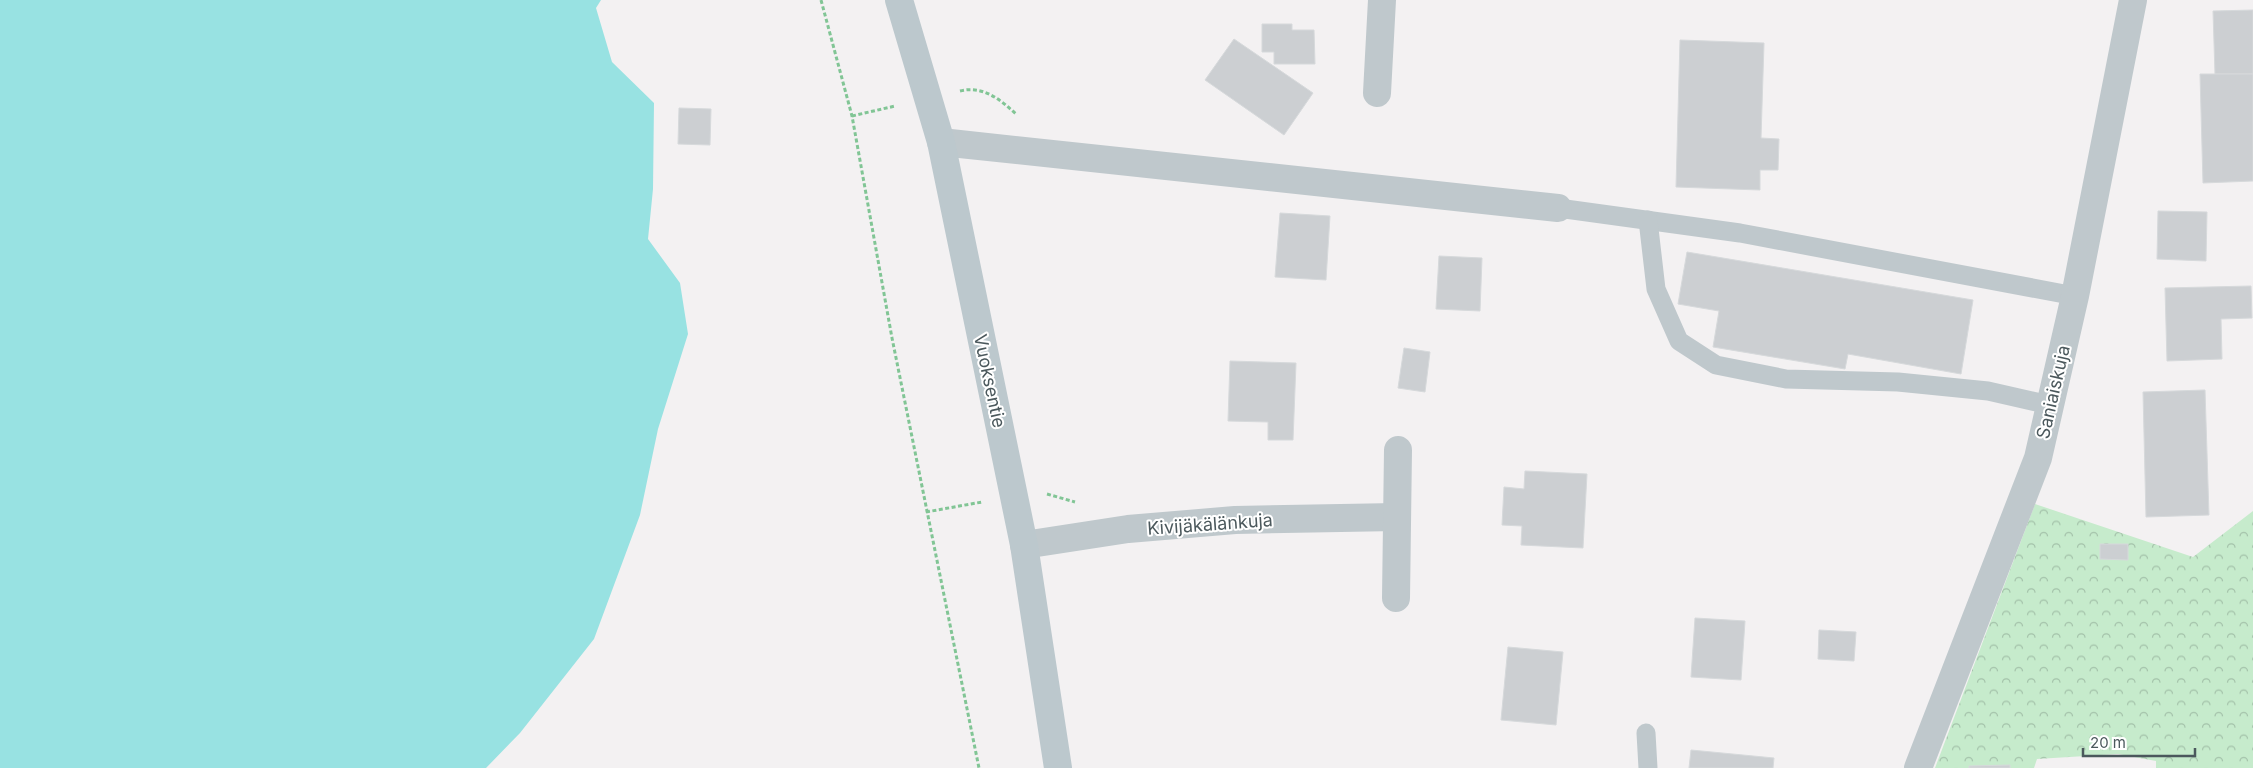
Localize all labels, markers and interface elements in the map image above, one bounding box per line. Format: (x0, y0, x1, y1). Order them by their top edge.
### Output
street label: Vuoksentie (970, 332, 1010, 430)
street label: Saniaiskuja (2032, 343, 2074, 441)
street label: Kivijäkälänkuja (1147, 509, 1273, 539)
scale bar (2083, 726, 2196, 758)
text: 20 m (2090, 733, 2126, 752)

